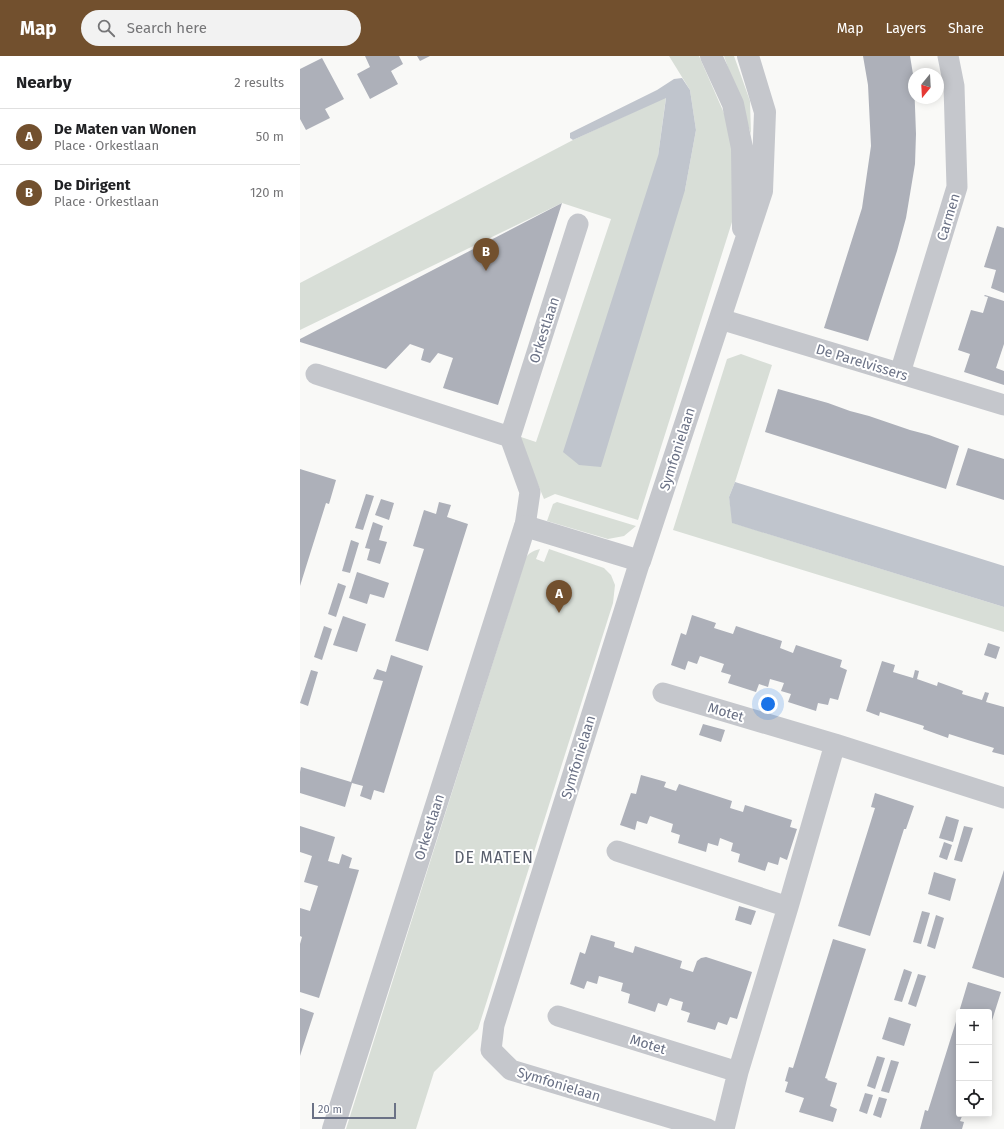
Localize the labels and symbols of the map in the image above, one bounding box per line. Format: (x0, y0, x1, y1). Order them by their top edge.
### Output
north arrow (908, 68, 944, 104)
street label: Carmen (933, 191, 964, 243)
pin: B (473, 238, 499, 271)
street label: Orkestlaan (526, 295, 563, 365)
street label: De Parelvissers (814, 340, 910, 385)
street label: Symfonielaan (656, 405, 699, 493)
pin: A (546, 580, 572, 613)
your location (758, 694, 778, 714)
street label: Motet (706, 699, 747, 726)
street label: Symfonielaan (558, 713, 599, 801)
street label: Orkestlaan (411, 792, 448, 862)
district label: DE MATEN (454, 848, 534, 867)
street label: Motet (628, 1031, 669, 1058)
street label: Symfonielaan (515, 1064, 603, 1105)
scale bar (312, 1101, 396, 1120)

